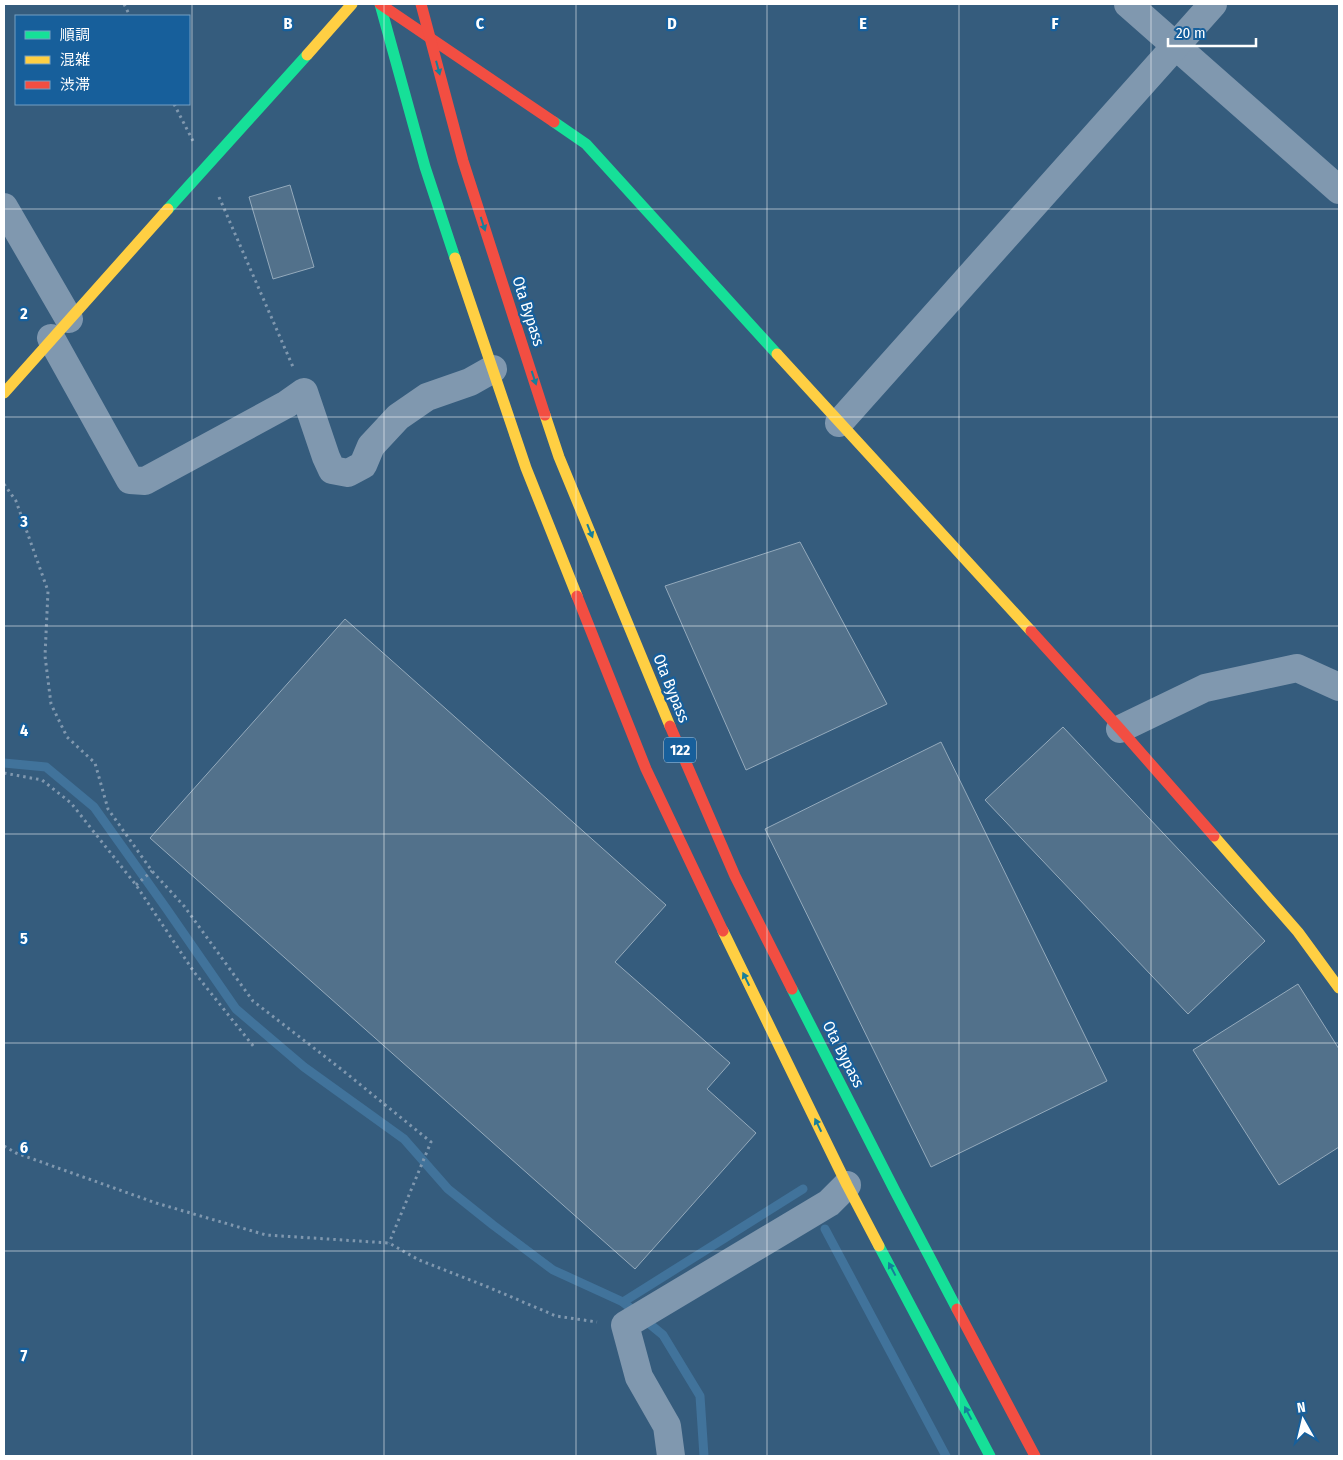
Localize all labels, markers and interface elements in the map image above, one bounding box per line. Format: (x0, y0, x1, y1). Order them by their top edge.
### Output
text: B (284, 14, 293, 33)
text: C (476, 14, 485, 33)
text: D (667, 14, 677, 33)
text: E (859, 14, 867, 33)
text: F (1051, 14, 1059, 33)
legend (15, 15, 190, 105)
scale bar (1168, 15, 1256, 47)
text: 20 m (1176, 24, 1206, 42)
text: 順調 (60, 26, 90, 44)
text: 混雑 (60, 51, 90, 69)
one-way arrow (435, 60, 443, 75)
text: 渋滞 (60, 76, 90, 94)
one-way arrow (480, 216, 488, 231)
street label: Ota Bypass (508, 274, 549, 349)
text: 2 (19, 304, 28, 323)
one-way arrow (530, 371, 538, 386)
text: 3 (19, 512, 28, 531)
one-way arrow (586, 524, 594, 538)
street label: Ota Bypass (649, 651, 694, 725)
text: 4 (20, 721, 28, 740)
road number: 122 (664, 738, 696, 762)
text: 5 (20, 929, 28, 948)
one-way arrow (742, 972, 750, 986)
street label: Ota Bypass (819, 1018, 868, 1091)
one-way arrow (814, 1118, 822, 1132)
text: 6 (20, 1138, 28, 1157)
one-way arrow (888, 1262, 896, 1277)
text: 7 (21, 1346, 28, 1365)
north arrow (1278, 1395, 1328, 1445)
text: N (1296, 1399, 1307, 1417)
one-way arrow (964, 1406, 972, 1420)

